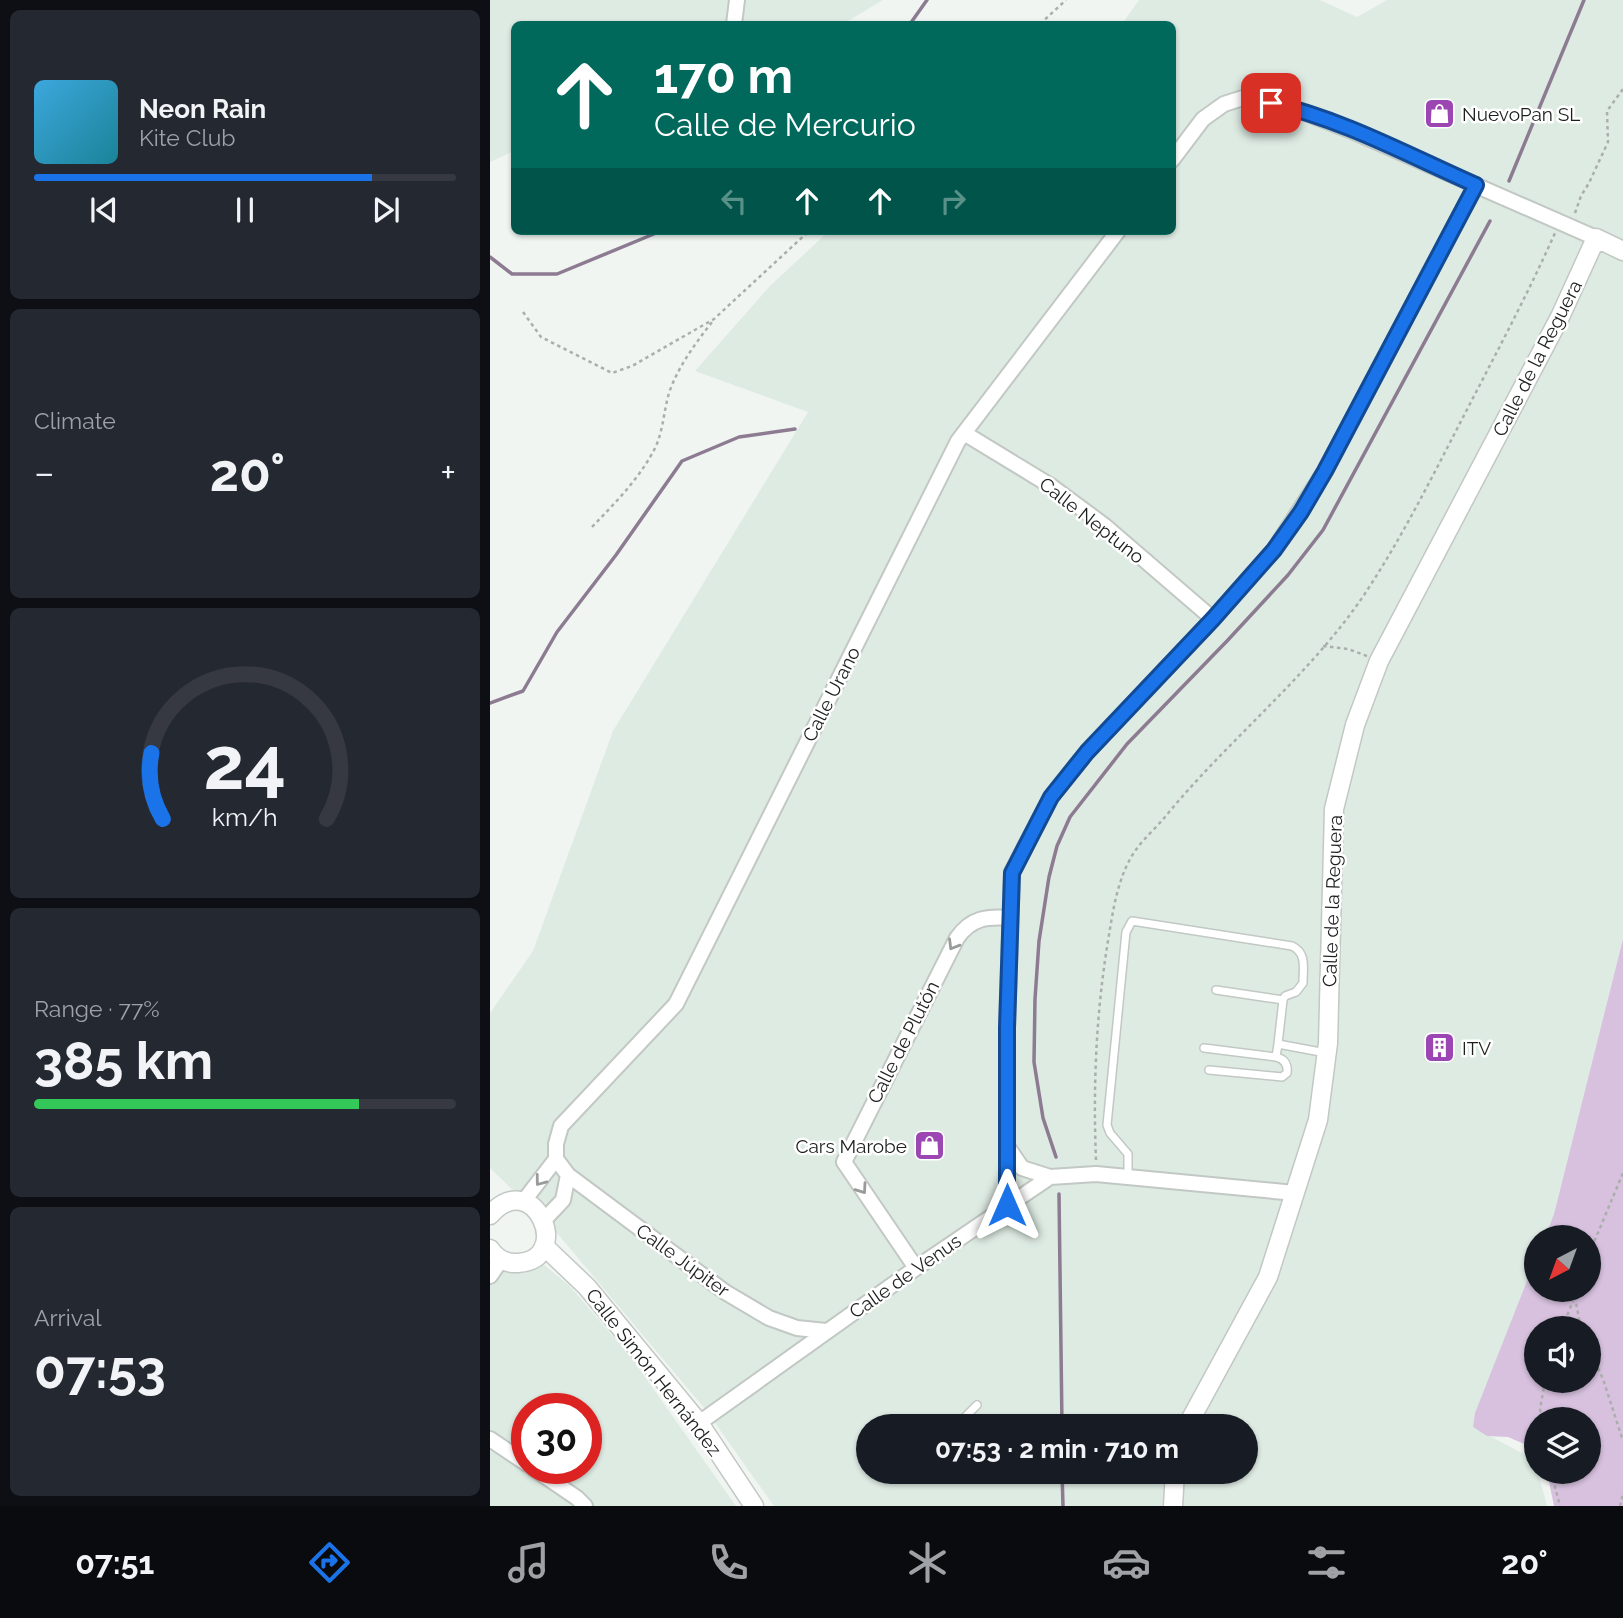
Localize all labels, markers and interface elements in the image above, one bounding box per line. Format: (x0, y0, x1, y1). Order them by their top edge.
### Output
text: 170 m (654, 47, 793, 104)
icon: ahead (539, 49, 630, 140)
pin (1241, 73, 1301, 133)
icon: arrive (1252, 84, 1290, 122)
text: Neon Rain (139, 94, 266, 124)
shop icon: NuevoPan SL (1422, 97, 1456, 131)
place label: NuevoPan SL (1462, 103, 1580, 125)
text: Calle de Mercurio (654, 106, 916, 143)
text: Kite Club (139, 124, 236, 151)
icon: left (715, 182, 753, 220)
icon: ahead (788, 182, 826, 220)
icon: ahead (861, 182, 899, 220)
icon: right (934, 182, 972, 220)
icon: previous (85, 191, 123, 229)
icon: pause (226, 191, 264, 229)
icon: next (367, 191, 405, 229)
street label: Calle de la Reguera (1488, 276, 1586, 440)
text: Climate (34, 407, 116, 434)
text: 20° (210, 442, 285, 503)
text: − (34, 450, 54, 495)
text: + (440, 450, 456, 495)
street label: Calle Neptuno (1035, 472, 1149, 568)
street label: Calle Urano (798, 643, 864, 745)
text: 24 (204, 721, 286, 806)
text: km/h (212, 802, 278, 832)
street label: Calle de la Reguera (1318, 815, 1346, 987)
one-way arrow (949, 937, 962, 950)
street label: Calle de Plutón (863, 977, 943, 1107)
text: Range · 77% (34, 995, 160, 1022)
text: 385 km (34, 1030, 213, 1091)
building icon: ITV (1422, 1031, 1456, 1065)
place label: ITV (1462, 1037, 1491, 1059)
shop icon: Cars Marobe (913, 1129, 947, 1163)
place label: Cars Marobe (795, 1135, 907, 1157)
position arrow (970, 1168, 1044, 1242)
one-way arrow (535, 1173, 548, 1185)
one-way arrow (854, 1181, 866, 1194)
street label: Calle Júpiter (632, 1219, 734, 1301)
north arrow (1524, 1225, 1601, 1302)
map controls (1524, 1225, 1601, 1484)
street label: Calle de Venus (845, 1229, 965, 1323)
street label: Calle Simón Hernández (582, 1284, 726, 1460)
text: Arrival (34, 1304, 101, 1331)
button: sound (1524, 1316, 1601, 1393)
text: 07:53 (34, 1339, 166, 1400)
speed limit sign: 30 (511, 1393, 602, 1484)
button: layers (1524, 1407, 1601, 1484)
text: 07:53 · 2 min · 710 m (935, 1434, 1179, 1464)
icon: directions (305, 1538, 354, 1587)
icon: music (504, 1538, 553, 1587)
icon: phone (704, 1538, 753, 1587)
icon: climate (903, 1538, 952, 1587)
icon: car (1102, 1538, 1151, 1587)
icon: filters (1302, 1538, 1351, 1587)
text: 07:51 (75, 1544, 154, 1581)
text: 20° (1501, 1544, 1548, 1581)

